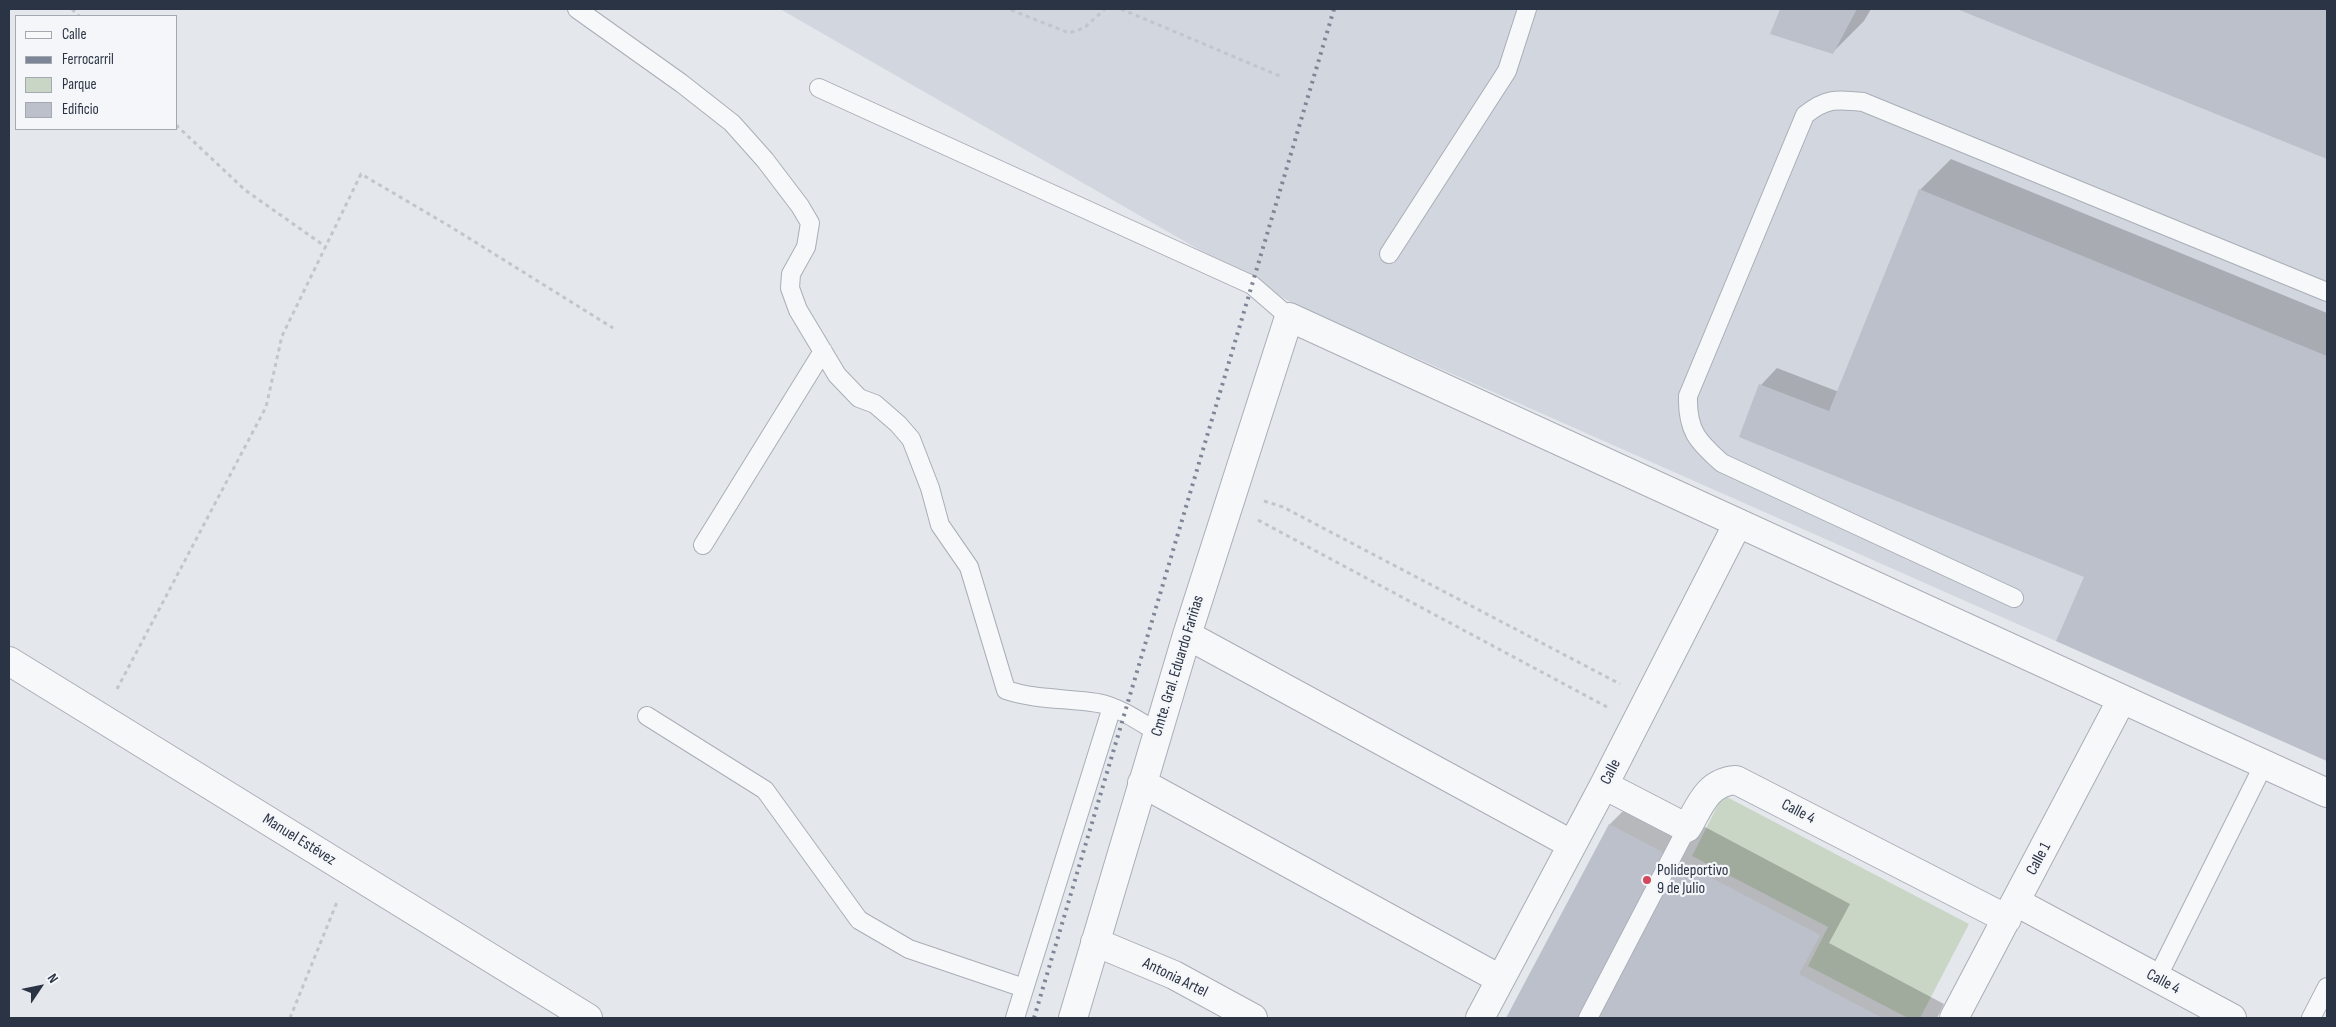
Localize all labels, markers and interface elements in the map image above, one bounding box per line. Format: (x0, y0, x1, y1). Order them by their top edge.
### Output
legend (15, 15, 178, 130)
text: Calle (62, 25, 86, 44)
text: Ferrocarril (62, 50, 114, 69)
text: Parque (62, 75, 97, 94)
text: Edificio (62, 100, 99, 119)
street label: Cmte. Gral. Eduardo Fariñas (1147, 593, 1209, 739)
street label: Calle (1597, 756, 1625, 788)
street label: Calle 4 (1778, 795, 1818, 829)
street label: Manuel Estévez (259, 810, 339, 870)
street label: Calle 1 (2023, 839, 2055, 879)
place label: Polideportivo 9 de Julio (1657, 861, 1728, 899)
marker: Polideportivo 9 de Julio (1641, 874, 1653, 886)
street label: Antonia Artel (1139, 954, 1211, 1002)
north arrow (15, 962, 65, 1012)
street label: Calle 4 (2143, 965, 2183, 999)
text: N (44, 970, 62, 986)

